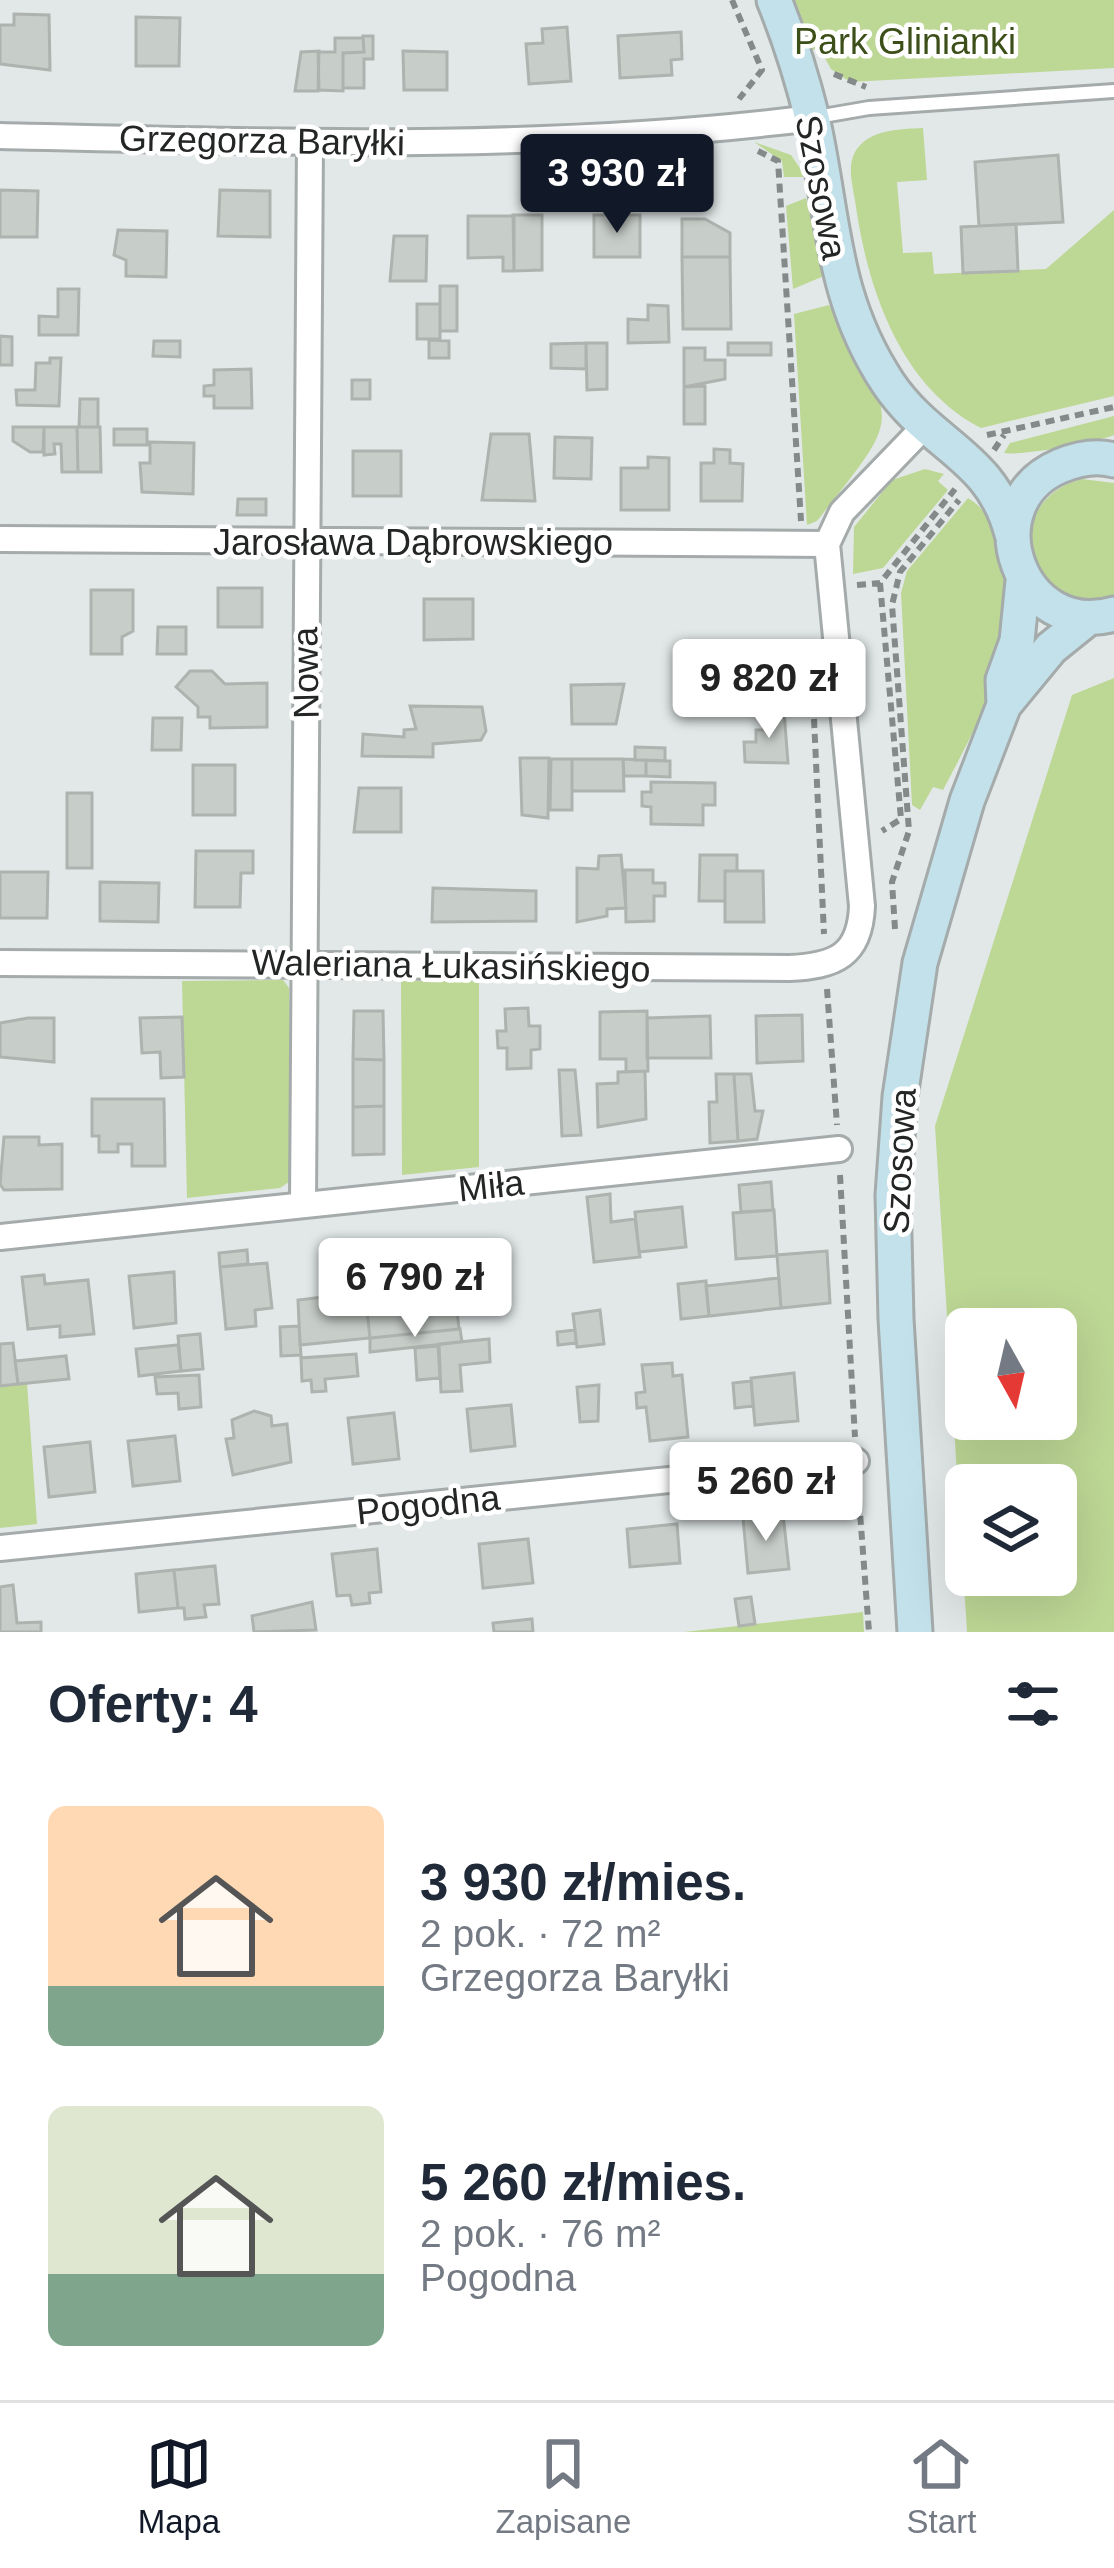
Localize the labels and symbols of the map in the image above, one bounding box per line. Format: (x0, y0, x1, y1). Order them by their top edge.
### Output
park label: Park Glinianki (794, 21, 1016, 62)
street label: Szosowa (787, 111, 856, 264)
street label: Grzegorza Baryłki (119, 118, 405, 163)
pin: 3 930 zł (493, 134, 741, 236)
street label: Jarosława Dąbrowskiego (213, 522, 613, 563)
street label: Nowa (284, 626, 327, 719)
pin: 9 820 zł (645, 639, 893, 741)
street label: Waleriana Łukasińskiego (251, 942, 651, 989)
street label: Szosowa (875, 1086, 924, 1235)
street label: Miła (456, 1162, 527, 1209)
pin: 6 790 zł (291, 1238, 539, 1340)
north arrow (945, 1308, 1077, 1440)
pin: 5 260 zł (642, 1442, 890, 1544)
street label: Pogodna (354, 1476, 503, 1532)

